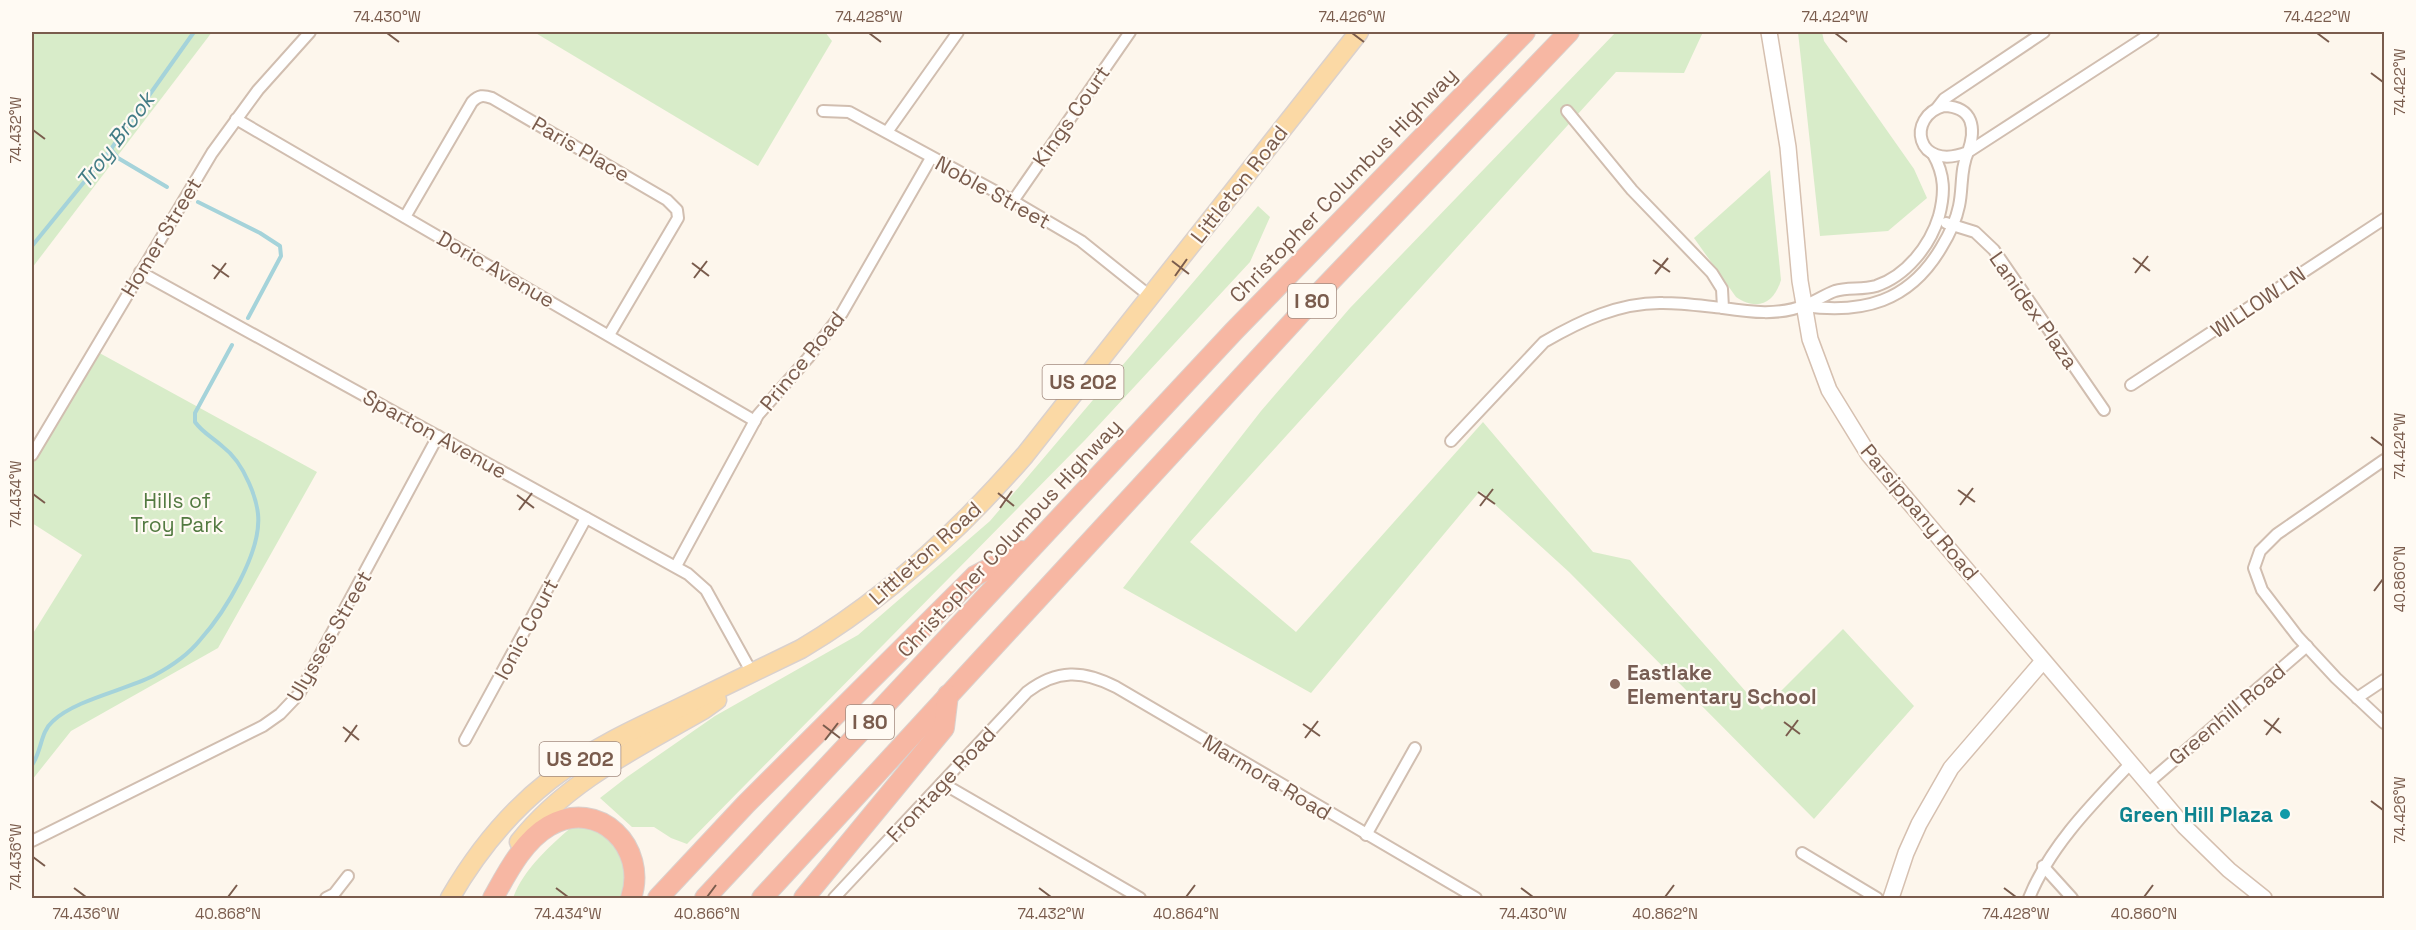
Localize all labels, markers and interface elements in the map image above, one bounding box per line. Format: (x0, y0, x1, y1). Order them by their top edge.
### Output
text: 74.430°W (353, 7, 421, 26)
text: 74.428°W (835, 7, 903, 26)
text: 74.426°W (1318, 7, 1386, 26)
text: 74.424°W (1802, 7, 1868, 26)
text: 74.422°W (2283, 7, 2351, 26)
text: 74.422°W (2390, 48, 2409, 116)
street label: Kings Court (1026, 60, 1116, 172)
street label: Christopher Columbus Highway (1223, 62, 1463, 308)
water label: Troy Brook (70, 85, 162, 194)
text: 74.432°W (6, 96, 25, 164)
street label: Paris Place (527, 110, 635, 188)
street label: Littleton Road (1185, 120, 1293, 248)
street label: Noble Street (931, 149, 1055, 235)
street label: Homer Street (115, 172, 207, 302)
street label: Doric Avenue (432, 224, 560, 314)
street label: Lanidex Plaza (1984, 246, 2084, 374)
street label: WILLOW LN (2205, 260, 2311, 344)
road number: I 80 (1288, 284, 1336, 318)
street label: Prince Road (754, 306, 850, 416)
road number: US 202 (1042, 365, 1124, 399)
street label: Sparton Avenue (358, 383, 512, 485)
street label: Christopher Columbus Highway (891, 413, 1127, 663)
text: 74.424°W (2390, 413, 2409, 479)
street label: Parsippany Road (1855, 438, 1985, 586)
text: 74.434°W (6, 460, 25, 528)
park label: Hills of Troy Park (130, 487, 224, 538)
street label: Littleton Road (863, 495, 987, 611)
text: 40.860°N (2390, 546, 2409, 612)
street label: Ulysses Street (281, 566, 377, 706)
street label: Ionic Court (488, 574, 564, 684)
street label: Greenhill Road (2163, 657, 2291, 771)
place label: Eastlake Elementary School (1627, 659, 1817, 710)
marker: Eastlake Elementary School (1608, 677, 1622, 691)
road number: I 80 (846, 705, 894, 739)
street label: Frontage Road (880, 720, 1002, 848)
street label: Marmora Road (1198, 728, 1336, 826)
road number: US 202 (540, 742, 620, 776)
text: 74.426°W (2390, 776, 2409, 844)
place label: Green Hill Plaza (2119, 801, 2273, 828)
marker: Green Hill Plaza (2278, 807, 2292, 821)
text: 74.436°W (6, 823, 25, 891)
text: 74.436°W (52, 904, 120, 923)
text: 40.868°N (195, 904, 261, 923)
text: 74.434°W (534, 904, 602, 923)
text: 40.866°N (674, 904, 740, 923)
text: 74.432°W (1017, 904, 1085, 923)
text: 40.864°N (1153, 904, 1219, 923)
text: 74.430°W (1499, 904, 1567, 923)
text: 40.862°N (1632, 904, 1698, 923)
text: 74.428°W (1982, 904, 2050, 923)
text: 40.860°N (2111, 904, 2177, 923)

